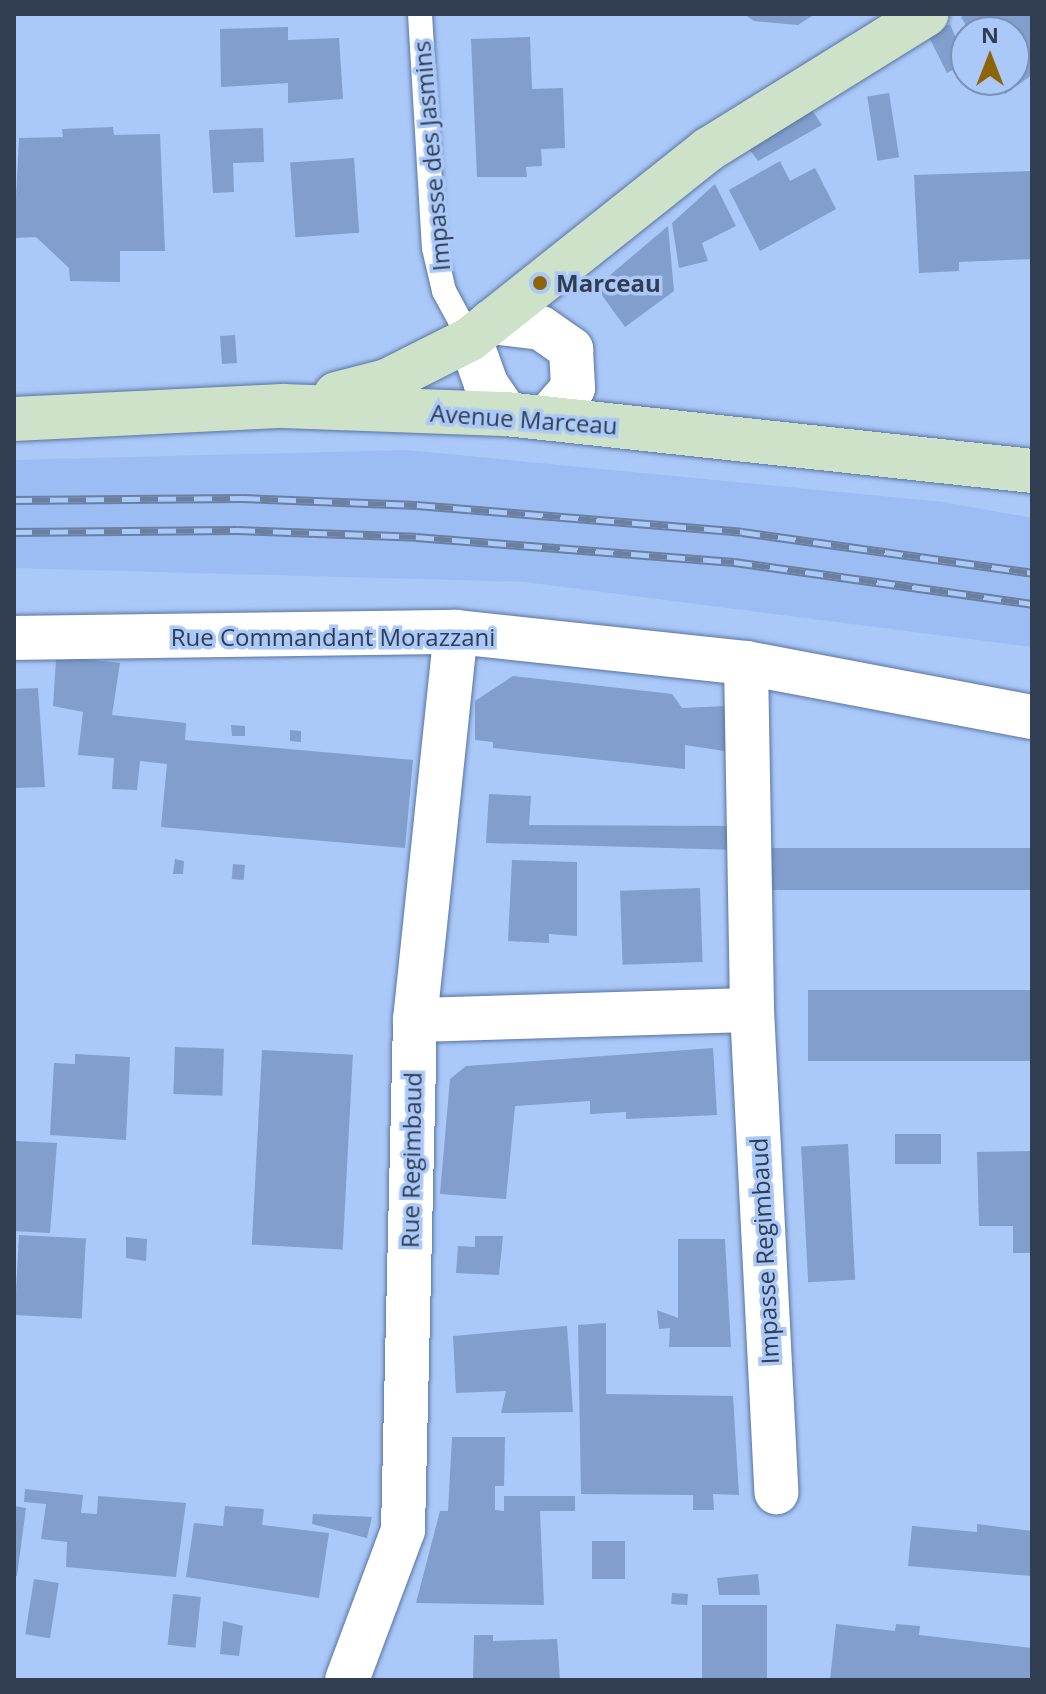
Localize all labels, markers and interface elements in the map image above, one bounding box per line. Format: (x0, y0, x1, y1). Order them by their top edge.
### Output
north arrow (950, 16, 1030, 96)
text: N (981, 19, 999, 49)
street label: Impasse des Jasmins (407, 40, 455, 272)
place label: Marceau (556, 269, 661, 297)
marker: Marceau (531, 274, 549, 292)
street label: Avenue Marceau (429, 398, 619, 440)
street label: Rue Commandant Morazzani (171, 623, 495, 651)
street label: Rue Regimbaud (395, 1072, 427, 1248)
street label: Impasse Regimbaud (744, 1137, 784, 1365)

